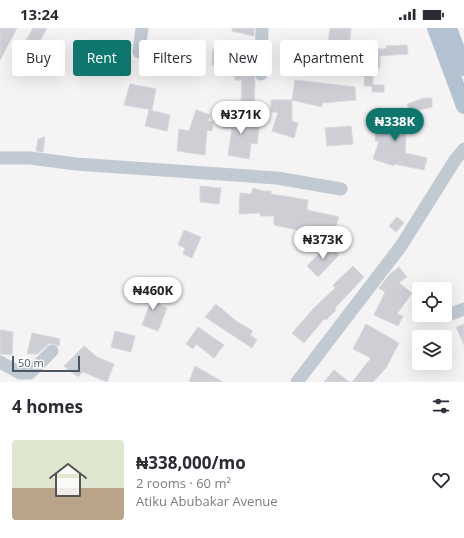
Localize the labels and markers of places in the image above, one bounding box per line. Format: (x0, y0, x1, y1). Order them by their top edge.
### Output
pin: ₦371K (213, 101, 269, 135)
pin: ₦338K (367, 108, 423, 142)
pin: ₦373K (295, 226, 351, 260)
pin: ₦460K (125, 277, 181, 311)

